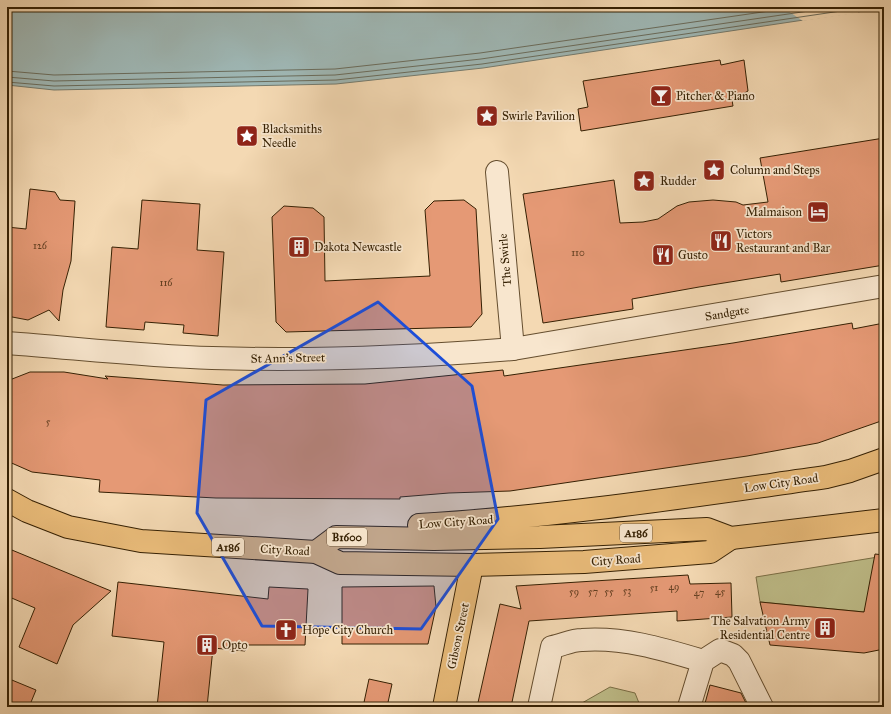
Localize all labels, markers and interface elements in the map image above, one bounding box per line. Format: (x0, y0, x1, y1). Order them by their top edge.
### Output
bar icon: Pitcher & Piano (648, 83, 674, 109)
place label: Pitcher & Piano (676, 89, 755, 103)
place icon: Swirle Pavilion (474, 103, 500, 129)
place label: Swirle Pavilion (502, 109, 576, 123)
place label: Blacksmiths Needle (262, 122, 322, 150)
place icon: Blacksmiths Needle (234, 123, 260, 149)
place icon: Column and Steps (701, 157, 727, 183)
place label: Column and Steps (730, 163, 820, 177)
place icon: Rudder (631, 168, 657, 194)
place label: Rudder (660, 174, 697, 188)
hotel icon: Malmaison (805, 199, 831, 225)
place label: Malmaison (746, 205, 802, 219)
place label: Victors Restaurant and Bar (735, 227, 830, 255)
restaurant icon: Victors Restaurant and Bar (708, 228, 734, 254)
street label: The Swirle (496, 233, 514, 287)
building icon: Dakota Newcastle (286, 234, 312, 260)
house number: 126 (33, 240, 48, 252)
place label: Dakota Newcastle (314, 240, 402, 254)
restaurant icon: Gusto (650, 242, 676, 268)
house number: 110 (571, 247, 585, 259)
place label: Gusto (678, 248, 708, 262)
house number: 116 (160, 277, 173, 289)
street label: Sandgate (704, 302, 750, 325)
street label: St Ann's Street (251, 350, 326, 366)
house number: 5 (46, 416, 51, 428)
street label: Low City Road (743, 471, 819, 495)
street label: Low City Road (418, 512, 494, 532)
road number: A186 (620, 524, 652, 542)
road number: B1600 (327, 528, 367, 546)
road number: A186 (212, 538, 244, 556)
street label: City Road (260, 542, 310, 558)
street label: City Road (591, 551, 641, 569)
house number: 49 (669, 581, 679, 593)
house number: 51 (650, 582, 658, 594)
house number: 53 (623, 585, 631, 597)
house number: 59 (569, 586, 579, 598)
house number: 57 (588, 586, 598, 598)
house number: 55 (604, 586, 614, 598)
house number: 45 (715, 586, 725, 598)
house number: 47 (694, 587, 704, 599)
street label: Gibson Street (444, 601, 472, 670)
place label: The Salvation Army Residential Centre (711, 614, 810, 642)
building icon: The Salvation Army Residential Centre (812, 615, 838, 641)
church icon: Hope City Church (273, 617, 299, 643)
place label: Hope City Church (302, 623, 394, 637)
building icon: Opto (194, 632, 220, 658)
place label: Opto (222, 638, 248, 652)

